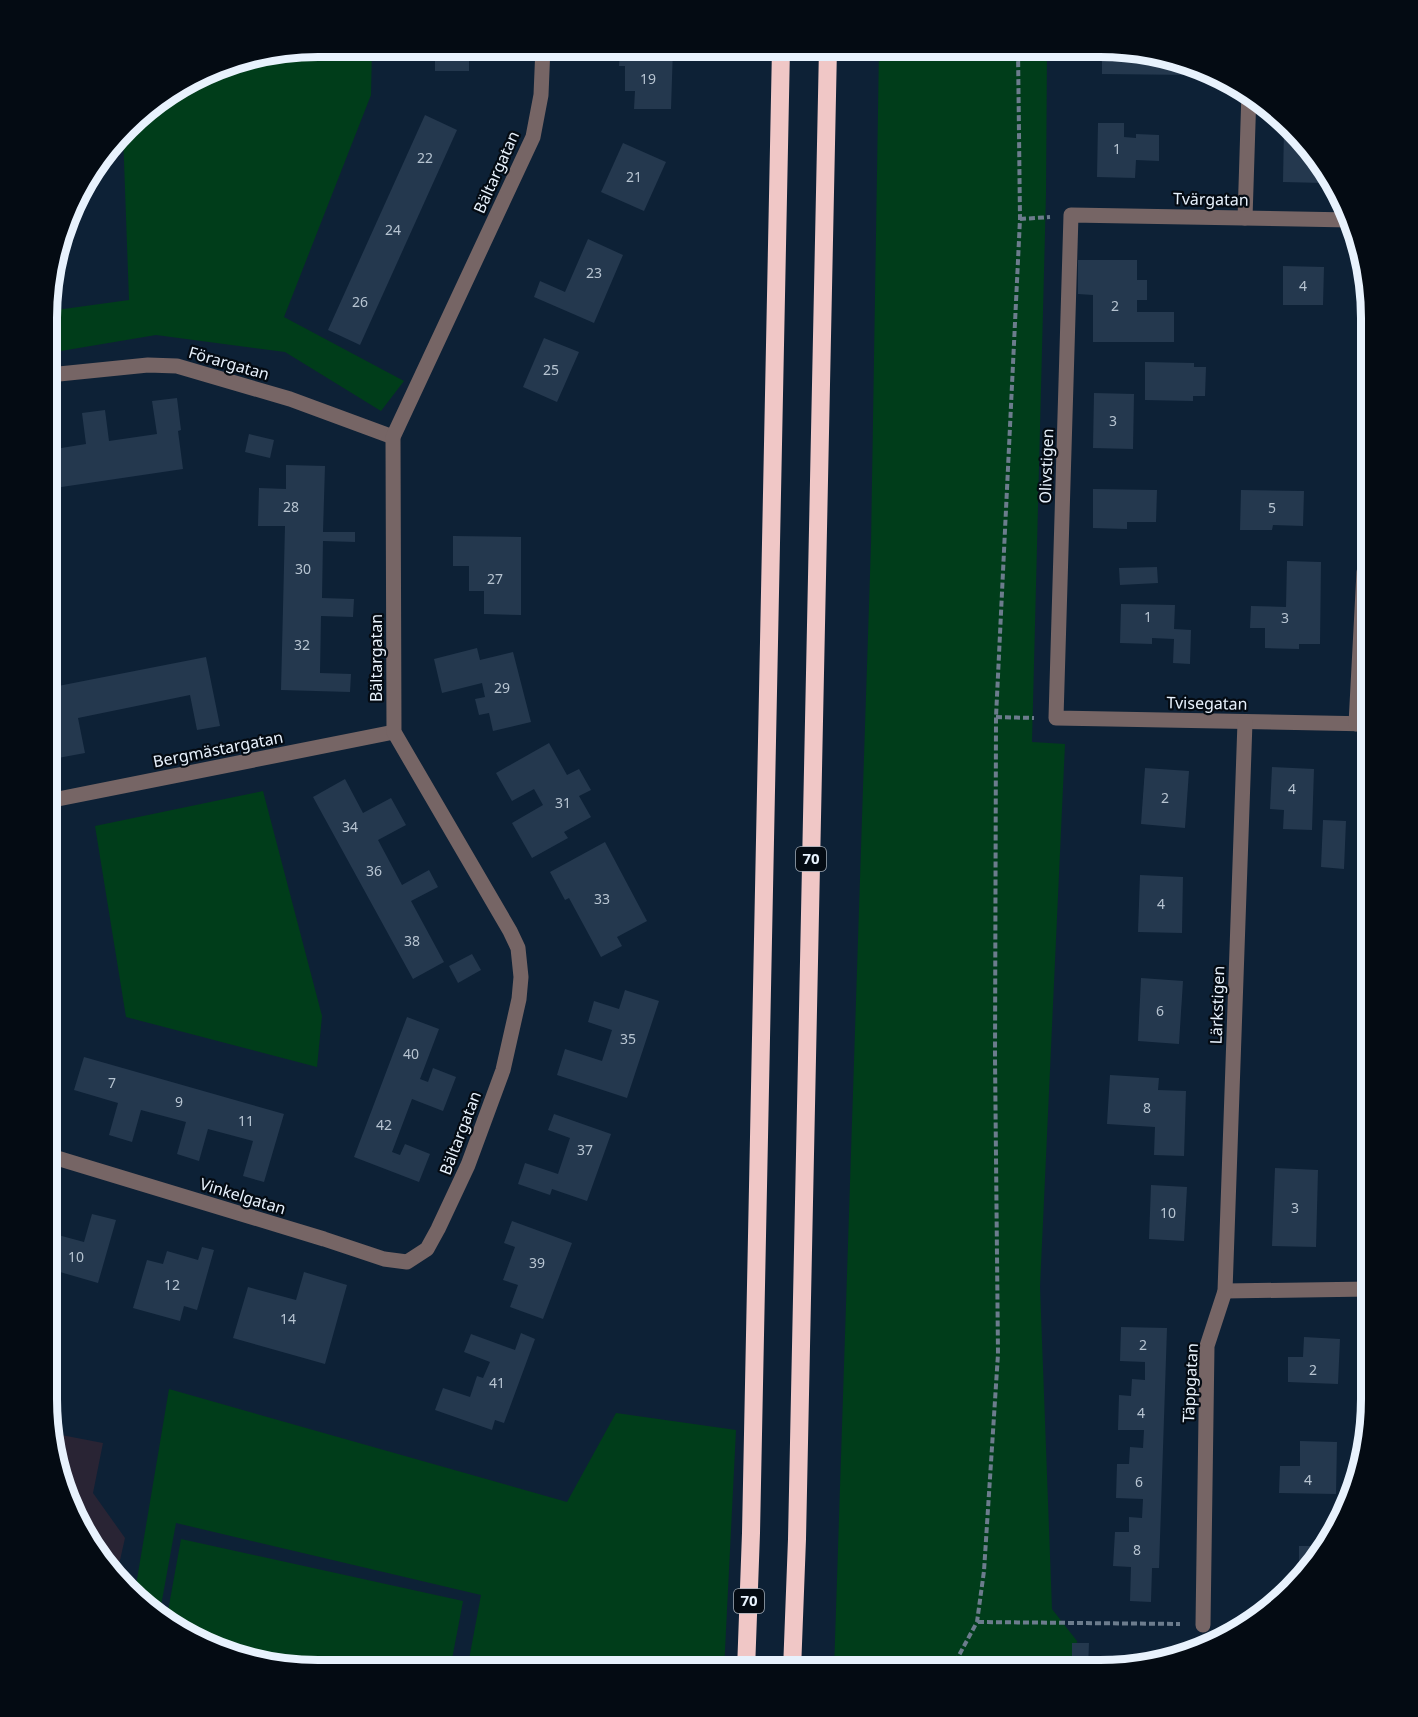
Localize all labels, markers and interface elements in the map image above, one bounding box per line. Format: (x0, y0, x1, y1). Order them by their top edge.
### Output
house number: 19 (640, 69, 656, 88)
street label: Bältargatan (468, 127, 524, 217)
house number: 1 (1113, 139, 1121, 158)
house number: 22 (417, 148, 433, 167)
house number: 21 (626, 167, 642, 186)
street label: Tvärgatan (1173, 187, 1249, 211)
house number: 24 (385, 220, 401, 239)
house number: 23 (586, 263, 602, 282)
house number: 4 (1299, 276, 1307, 295)
house number: 26 (352, 292, 368, 311)
house number: 2 (1111, 296, 1119, 315)
street label: Förargatan (186, 341, 272, 385)
house number: 25 (543, 360, 559, 379)
house number: 3 (1109, 411, 1117, 430)
street label: Olivstigen (1034, 428, 1058, 504)
house number: 28 (283, 497, 299, 516)
house number: 5 (1268, 498, 1276, 517)
house number: 30 (295, 559, 311, 578)
house number: 27 (487, 569, 503, 588)
house number: 1 (1144, 607, 1152, 626)
house number: 3 (1281, 608, 1289, 627)
street label: Bältargatan (365, 614, 387, 702)
house number: 32 (294, 635, 310, 654)
house number: 29 (494, 678, 510, 697)
street label: Tvisegatan (1166, 691, 1248, 715)
street label: Bergmästargatan (151, 726, 285, 772)
house number: 4 (1288, 779, 1296, 798)
house number: 2 (1161, 788, 1169, 807)
house number: 31 (555, 793, 571, 812)
house number: 34 (342, 817, 358, 836)
road number: 70 (796, 847, 826, 871)
house number: 36 (366, 861, 382, 880)
house number: 33 (594, 889, 610, 908)
house number: 4 (1157, 894, 1165, 913)
house number: 38 (404, 931, 420, 950)
street label: Lärkstigen (1205, 965, 1229, 1045)
house number: 6 (1156, 1001, 1164, 1020)
house number: 35 (620, 1029, 636, 1048)
house number: 40 (403, 1044, 419, 1063)
house number: 7 (108, 1073, 116, 1092)
street label: Bältargatan (434, 1088, 486, 1178)
house number: 9 (175, 1092, 183, 1111)
house number: 8 (1143, 1098, 1151, 1117)
house number: 11 (238, 1111, 254, 1130)
house number: 42 (376, 1115, 392, 1134)
house number: 37 (577, 1140, 593, 1159)
street label: Vinkelgatan (197, 1173, 289, 1219)
house number: 3 (1291, 1198, 1299, 1217)
house number: 10 (1160, 1203, 1176, 1222)
house number: 10 (68, 1247, 84, 1266)
house number: 39 (529, 1253, 545, 1272)
house number: 12 (164, 1275, 180, 1294)
house number: 14 (280, 1309, 296, 1328)
house number: 2 (1139, 1335, 1147, 1354)
street label: Täppgatan (1177, 1343, 1203, 1423)
house number: 2 (1309, 1360, 1317, 1379)
house number: 41 (489, 1373, 505, 1392)
house number: 4 (1137, 1403, 1145, 1422)
house number: 4 (1304, 1470, 1312, 1489)
house number: 6 (1135, 1472, 1143, 1491)
house number: 8 (1133, 1540, 1141, 1559)
road number: 70 (734, 1589, 764, 1613)

